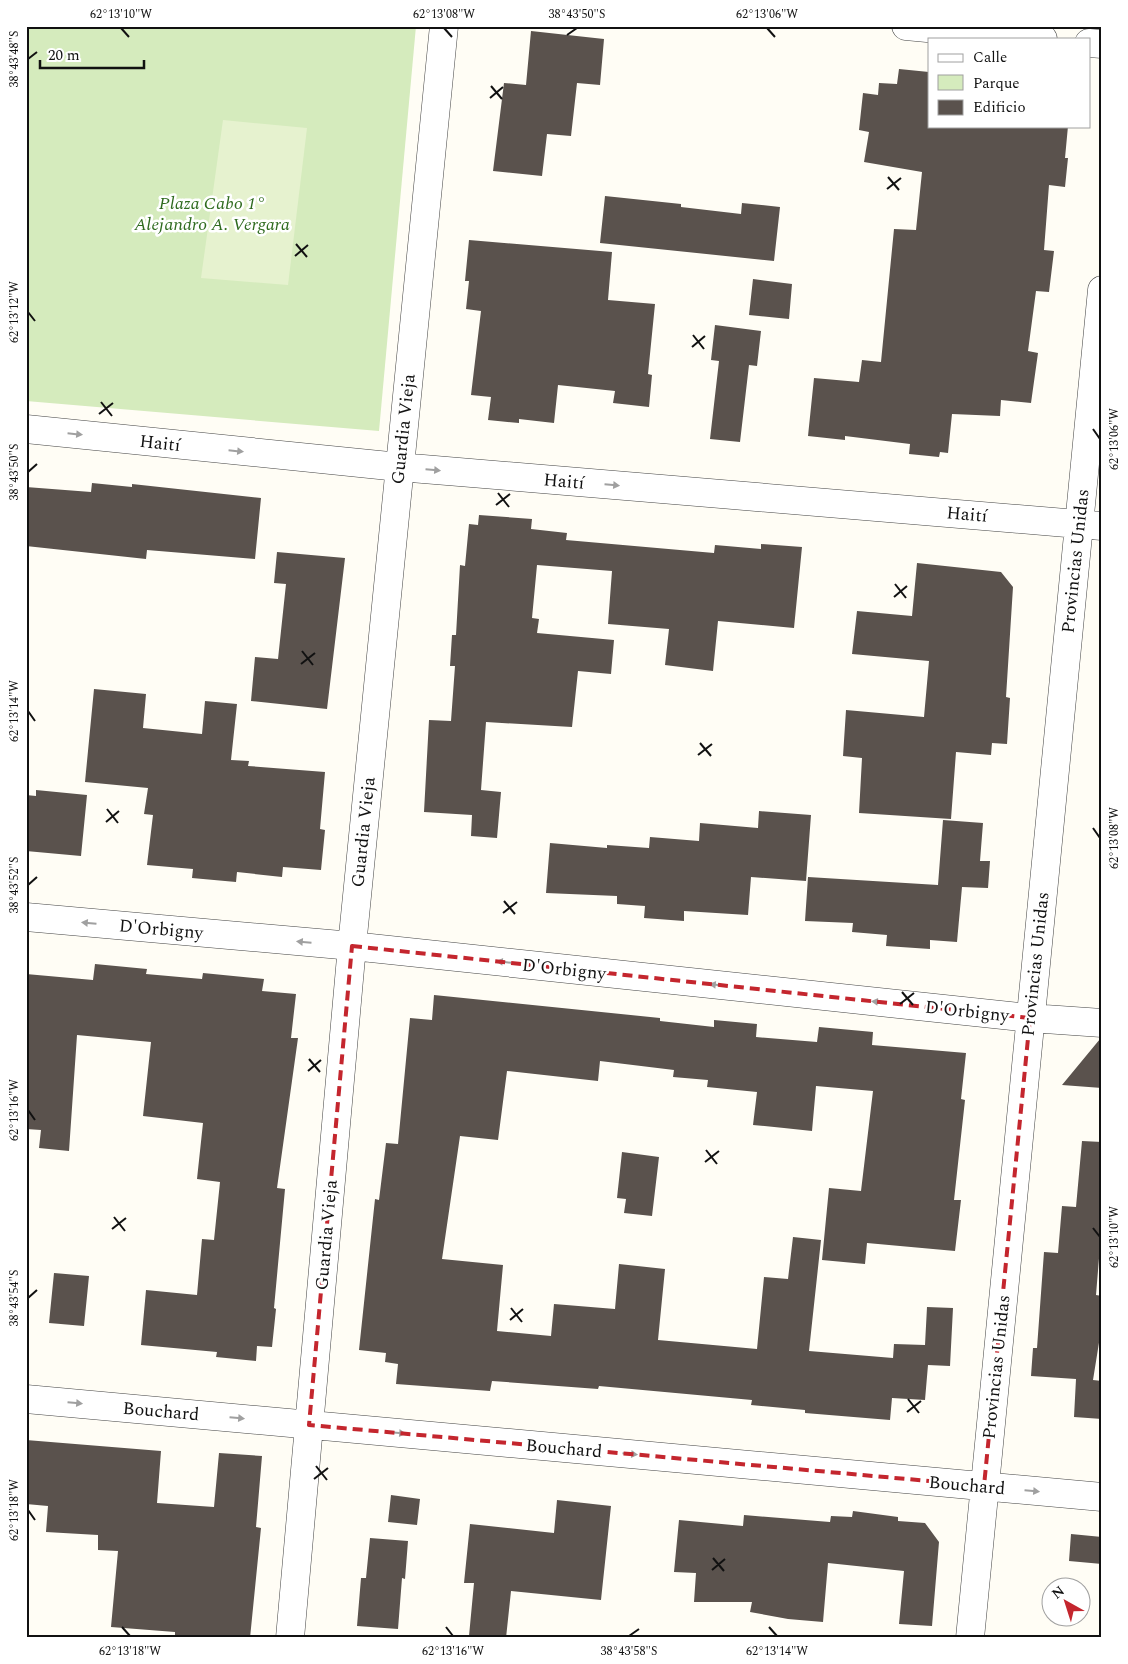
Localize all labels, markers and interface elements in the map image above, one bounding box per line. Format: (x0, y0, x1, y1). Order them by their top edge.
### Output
text: 62°13'10"W (90, 5, 152, 24)
text: 62°13'08"W (413, 5, 475, 24)
text: 38°43'50"S (549, 5, 605, 24)
text: 62°13'06"W (736, 5, 798, 24)
text: 38°43'48"S (5, 31, 24, 87)
scale bar (40, 38, 144, 70)
legend (928, 38, 1090, 128)
text: 20 m (48, 44, 80, 67)
text: Calle (973, 46, 1007, 69)
text: Parque (973, 72, 1020, 95)
text: Edificio (973, 96, 1026, 119)
park label: Plaza Cabo 1° Alejandro A. Vergara (133, 190, 290, 238)
text: 62°13'12"W (5, 281, 24, 343)
street label: Guardia Vieja (384, 372, 423, 486)
text: 62°13'06"W (1105, 408, 1124, 470)
street label: Haití (138, 428, 183, 459)
one-way arrow (67, 430, 83, 438)
text: 38°43'50"S (5, 444, 24, 500)
one-way arrow (229, 447, 245, 455)
street label: Haití (542, 466, 587, 497)
one-way arrow (425, 467, 441, 475)
one-way arrow (605, 481, 621, 489)
street label: Provincias Unidas (1054, 487, 1097, 635)
street label: Haití (945, 499, 990, 530)
text: 62°13'14"W (5, 680, 24, 742)
street label: Guardia Vieja (344, 775, 383, 889)
text: 62°13'08"W (1105, 807, 1124, 869)
text: 38°43'52"S (5, 857, 24, 913)
street label: Provincias Unidas (1014, 890, 1057, 1038)
street label: D'Orbigny (118, 912, 206, 947)
one-way arrow (81, 918, 97, 926)
one-way arrow (295, 938, 311, 946)
street label: D'Orbigny (521, 952, 609, 987)
one-way arrow (495, 958, 511, 966)
one-way arrow (709, 981, 725, 989)
street label: D'Orbigny (924, 994, 1012, 1029)
one-way arrow (871, 998, 887, 1006)
text: 62°13'16"W (5, 1079, 24, 1141)
street label: Guardia Vieja (308, 1178, 345, 1292)
text: 62°13'10"W (1105, 1206, 1124, 1268)
text: 38°43'54"S (5, 1270, 24, 1326)
street label: Provincias Unidas (975, 1293, 1018, 1441)
street label: Bouchard (121, 1395, 200, 1428)
one-way arrow (67, 1400, 83, 1408)
one-way arrow (229, 1414, 245, 1422)
one-way arrow (391, 1429, 407, 1437)
street label: Bouchard (524, 1432, 603, 1465)
one-way arrow (622, 1450, 638, 1458)
street label: Bouchard (927, 1469, 1006, 1502)
text: 62°13'18"W (5, 1479, 24, 1541)
one-way arrow (1025, 1487, 1041, 1495)
north arrow (1040, 1576, 1090, 1626)
text: N (1047, 1581, 1069, 1604)
text: 62°13'18"W (99, 1642, 161, 1661)
text: 62°13'16"W (422, 1642, 484, 1661)
text: 38°43'58"S (601, 1642, 657, 1661)
text: 62°13'14"W (746, 1642, 808, 1661)

